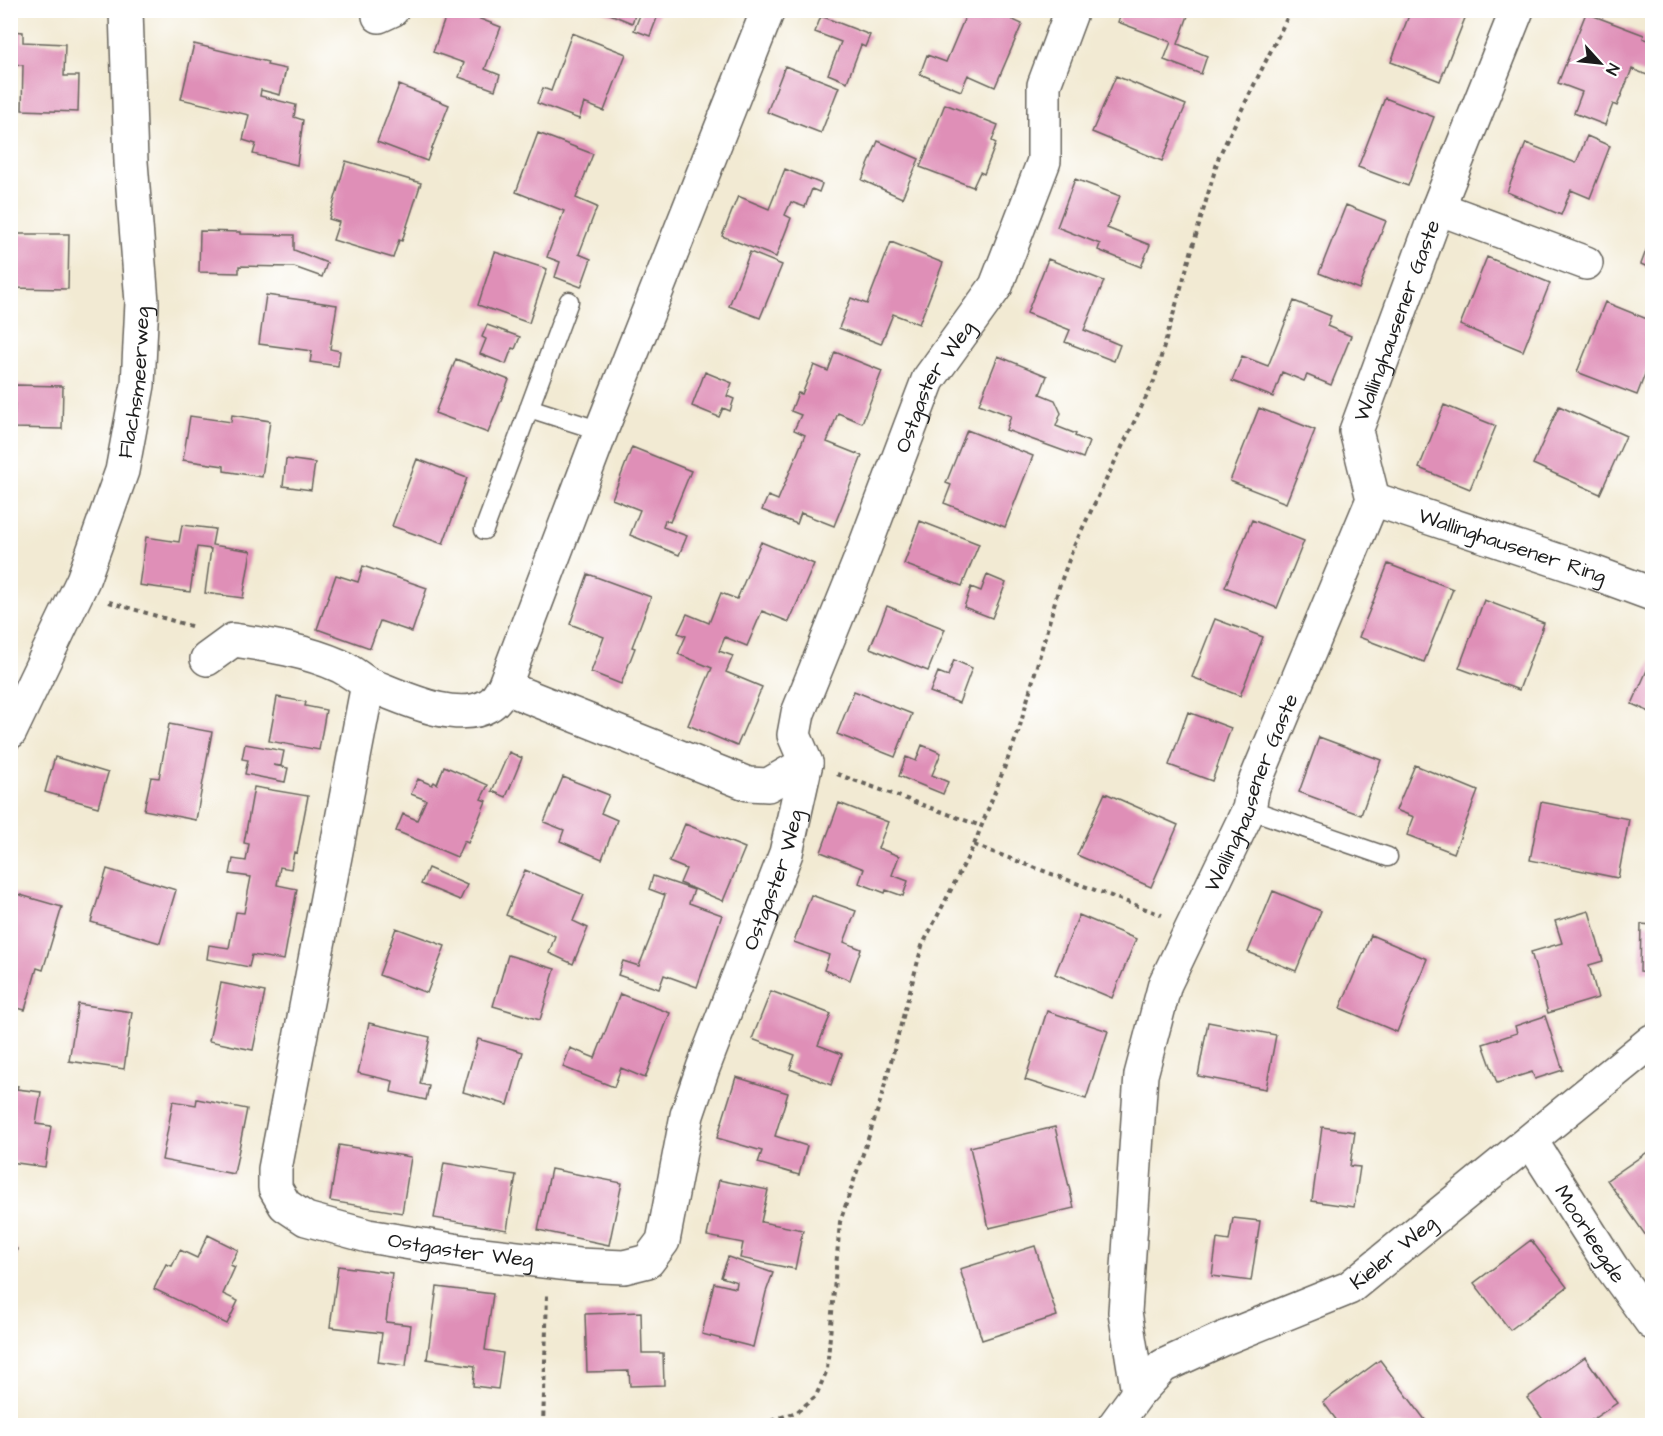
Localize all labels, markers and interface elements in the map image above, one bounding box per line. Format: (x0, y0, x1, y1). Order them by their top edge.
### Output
north arrow (1570, 33, 1630, 93)
text: N (1600, 60, 1625, 79)
street label: Wallinghausener Gaste (1347, 216, 1447, 426)
street label: Flachsmeerweg (111, 306, 159, 461)
street label: Ostgaster Weg (888, 314, 983, 457)
street label: Wallinghausener Ring (1414, 501, 1611, 593)
street label: Wallinghausener Gaste (1197, 689, 1305, 897)
street label: Ostgaster Weg (736, 807, 812, 954)
street label: Moorleegde (1547, 1179, 1632, 1289)
street label: Kieler Weg (1344, 1208, 1444, 1297)
street label: Ostgaster Weg (386, 1225, 535, 1277)

